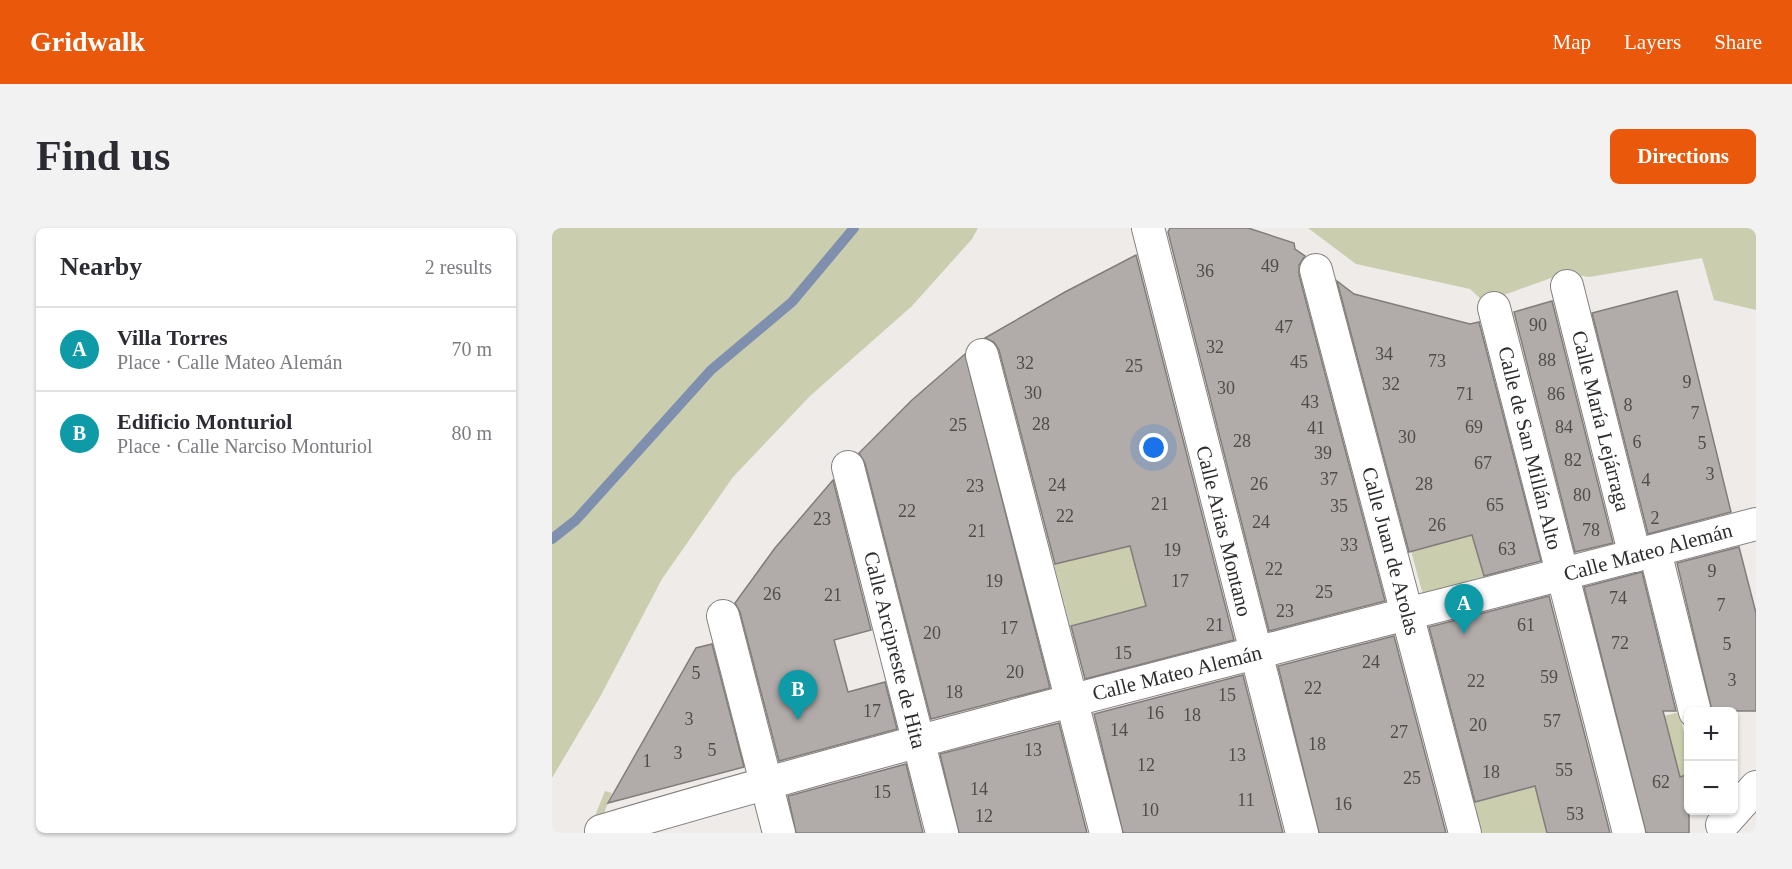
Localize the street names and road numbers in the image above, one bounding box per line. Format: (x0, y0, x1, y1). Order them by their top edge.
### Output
street label: Calle María Lejárraga (1567, 328, 1635, 515)
street label: Calle de San Millán Alto (1493, 344, 1567, 552)
street label: Calle Arias Montano (1191, 443, 1257, 619)
street label: Calle Juan de Arolas (1357, 464, 1425, 638)
street label: Calle Mateo Alemán (1561, 518, 1736, 586)
street label: Calle Arcipreste de Hita (859, 549, 931, 752)
street label: Calle Mateo Alemán (1090, 640, 1265, 706)

